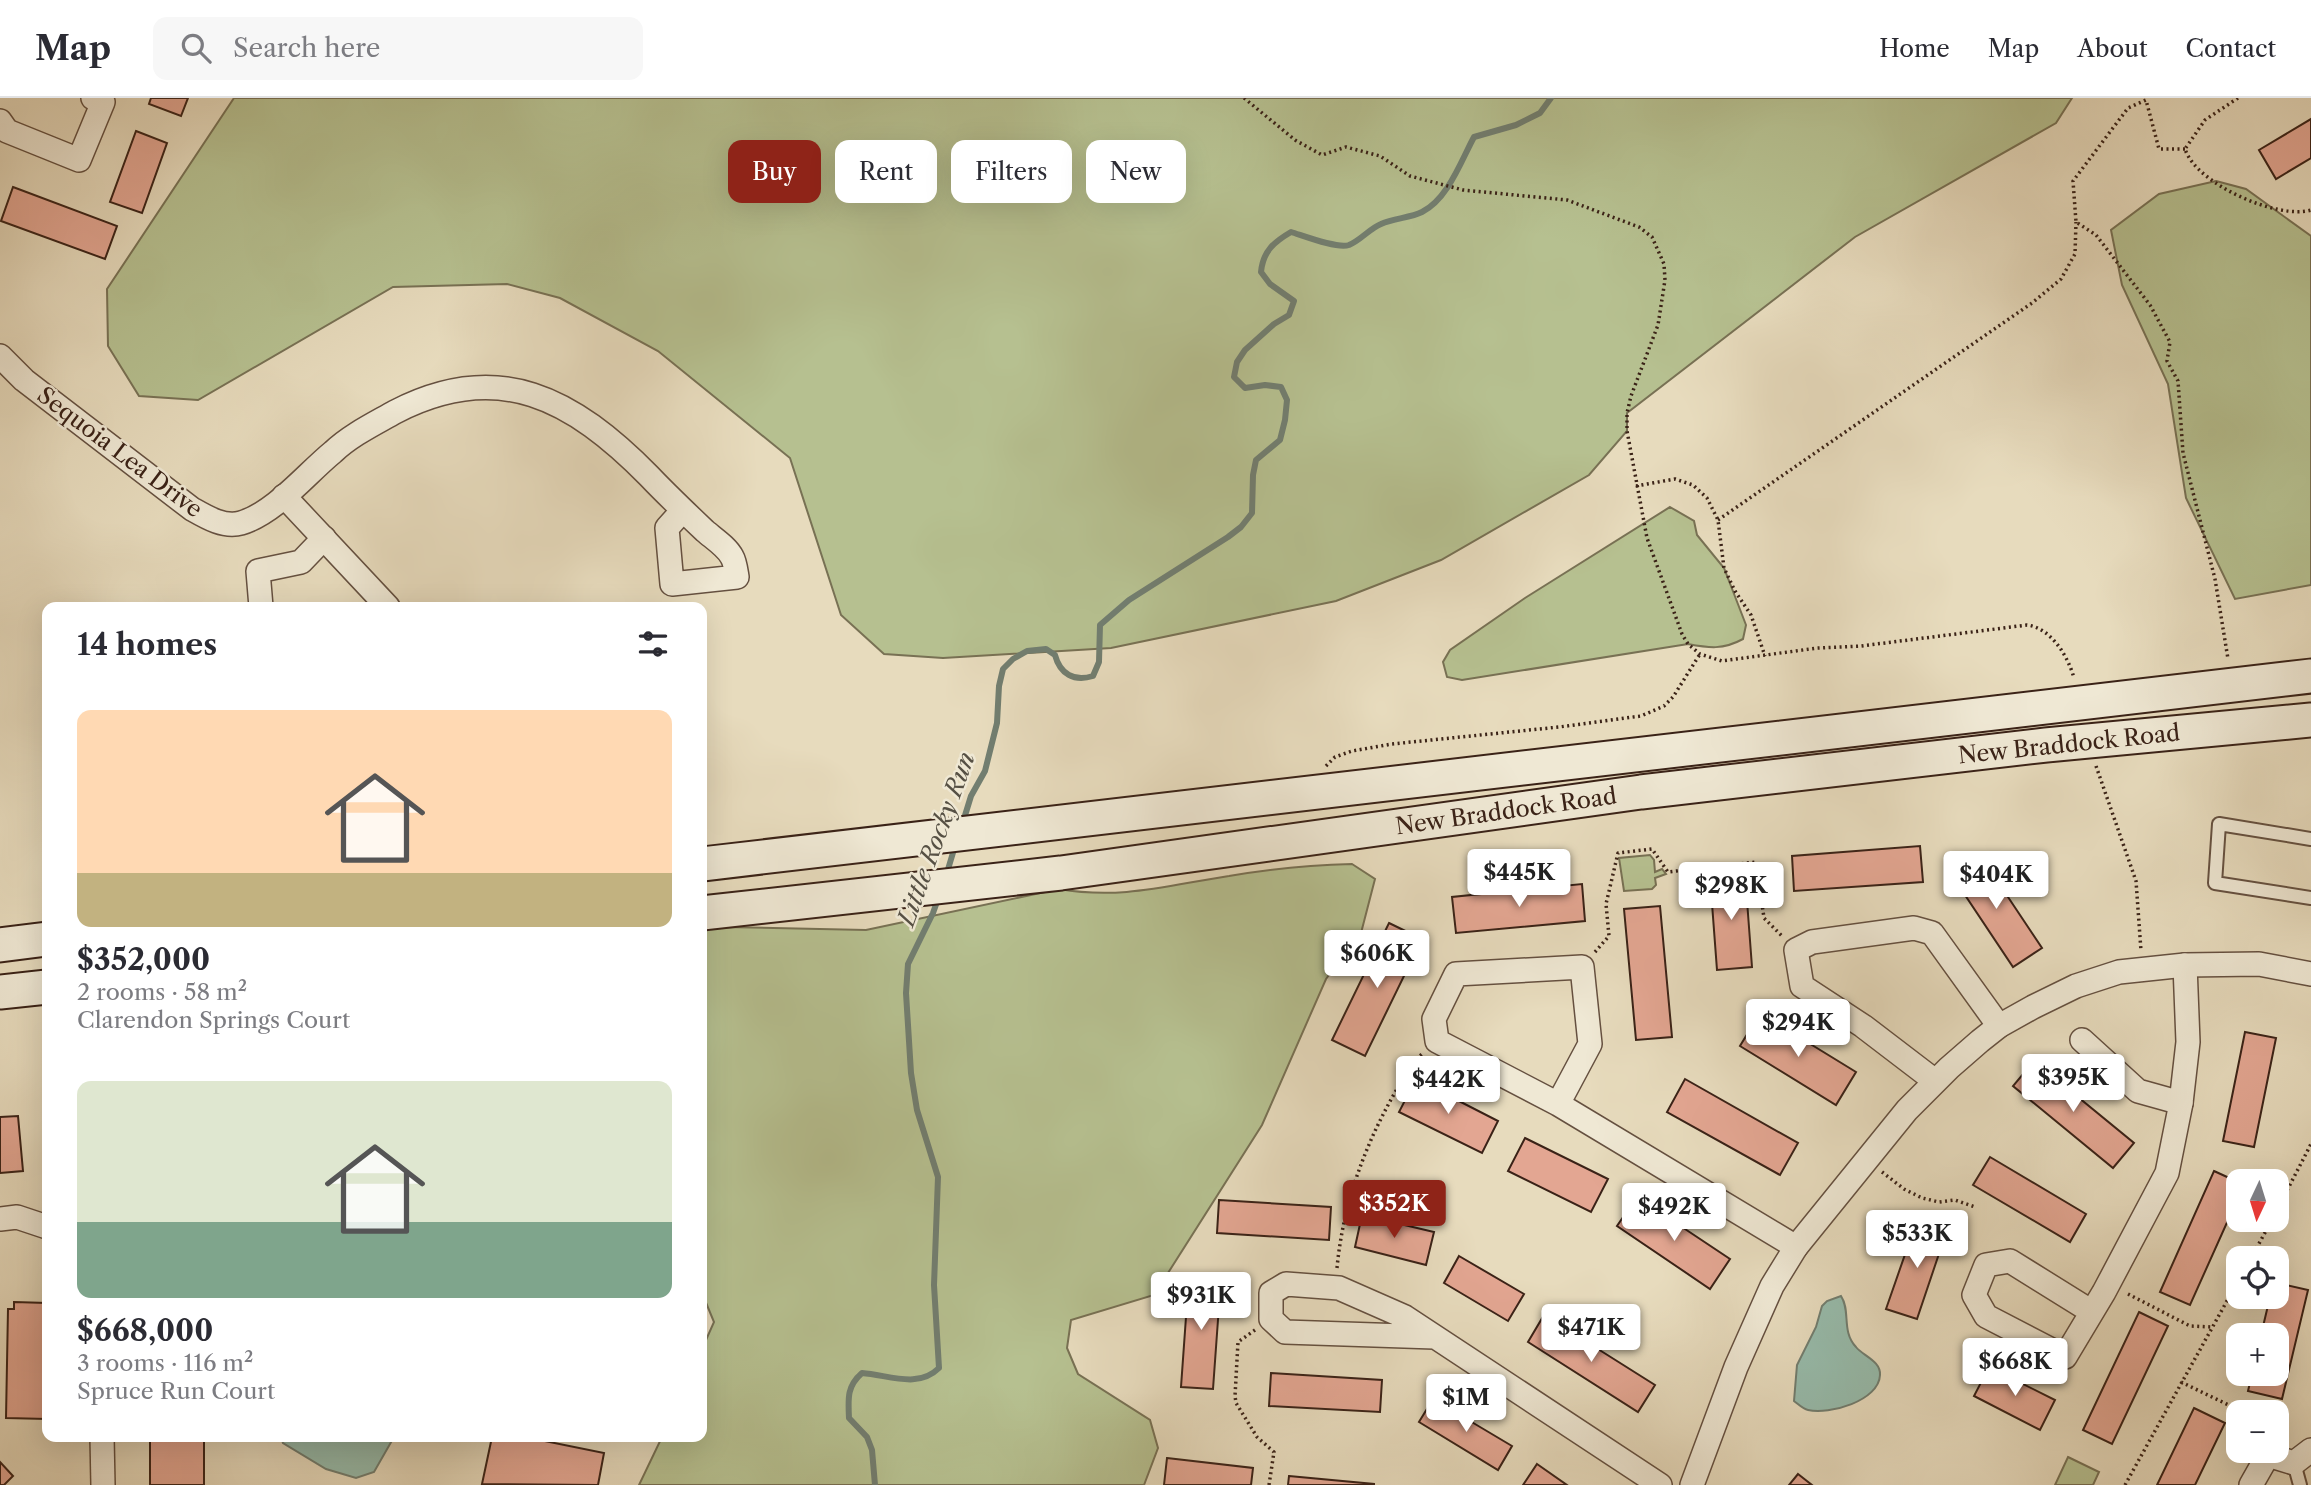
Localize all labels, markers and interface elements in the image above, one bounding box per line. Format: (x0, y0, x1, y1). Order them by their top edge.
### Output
search box (153, 17, 643, 80)
text: Map (35, 28, 111, 69)
icon: search (177, 29, 215, 67)
text: Search here (233, 32, 380, 64)
text: Home (1879, 34, 1950, 63)
text: Map (1988, 34, 2039, 63)
text: About (2077, 34, 2148, 63)
text: Contact (2186, 34, 2276, 63)
chip: Buy (728, 140, 821, 203)
chip: Rent (835, 140, 937, 203)
chip: Filters (951, 140, 1072, 203)
chip: New (1086, 140, 1186, 203)
street label: Sequoia Lea Drive (32, 381, 208, 523)
icon: filters (634, 625, 672, 663)
text: 14 homes (77, 626, 217, 663)
street label: New Braddock Road (1957, 718, 2181, 770)
water label: Little Rocky Run (890, 748, 981, 932)
icon: home (312, 755, 438, 881)
street label: New Braddock Road (1394, 782, 1618, 840)
pin: $445K (1470, 850, 1568, 909)
pin: $404K (1947, 852, 2045, 911)
text: $445K (1483, 858, 1555, 886)
text: $404K (1959, 860, 2033, 888)
pin: $298K (1682, 862, 1780, 922)
text: $298K (1695, 871, 1767, 899)
pin: $606K (1328, 930, 1426, 990)
text: $606K (1340, 939, 1414, 967)
text: $352,000 (77, 941, 210, 978)
text: 2 rooms · 58 m² (77, 978, 247, 1006)
pin: $294K (1749, 1000, 1847, 1059)
text: Clarendon Springs Court (77, 1006, 350, 1034)
text: $294K (1762, 1008, 1834, 1036)
pin: $395K (2024, 1054, 2122, 1114)
pin: $442K (1399, 1056, 1497, 1116)
text: $395K (2038, 1063, 2108, 1091)
text: $442K (1412, 1065, 1484, 1093)
icon: home (312, 1126, 438, 1252)
north arrow (2226, 1169, 2289, 1232)
map controls (2226, 1169, 2289, 1463)
pin: $352K (1345, 1180, 1443, 1240)
pin: $492K (1625, 1184, 1723, 1243)
text: $352K (1359, 1189, 1429, 1217)
text: $492K (1638, 1192, 1710, 1220)
pin: $533K (1868, 1210, 1966, 1270)
text: $533K (1882, 1219, 1952, 1247)
button: locate (2226, 1246, 2289, 1309)
pin: $931K (1152, 1272, 1250, 1332)
text: $931K (1167, 1281, 1235, 1309)
pin: $471K (1542, 1304, 1640, 1364)
text: $668,000 (77, 1312, 213, 1349)
text: $471K (1557, 1313, 1625, 1341)
button: + (2226, 1323, 2289, 1386)
pin: $668K (1966, 1338, 2064, 1398)
text: $668K (1979, 1347, 2051, 1375)
text: 3 rooms · 116 m² (77, 1349, 253, 1377)
pin: $1M (1432, 1374, 1500, 1434)
text: Spruce Run Court (77, 1377, 275, 1405)
text: $1M (1442, 1383, 1490, 1411)
button: − (2226, 1400, 2289, 1463)

